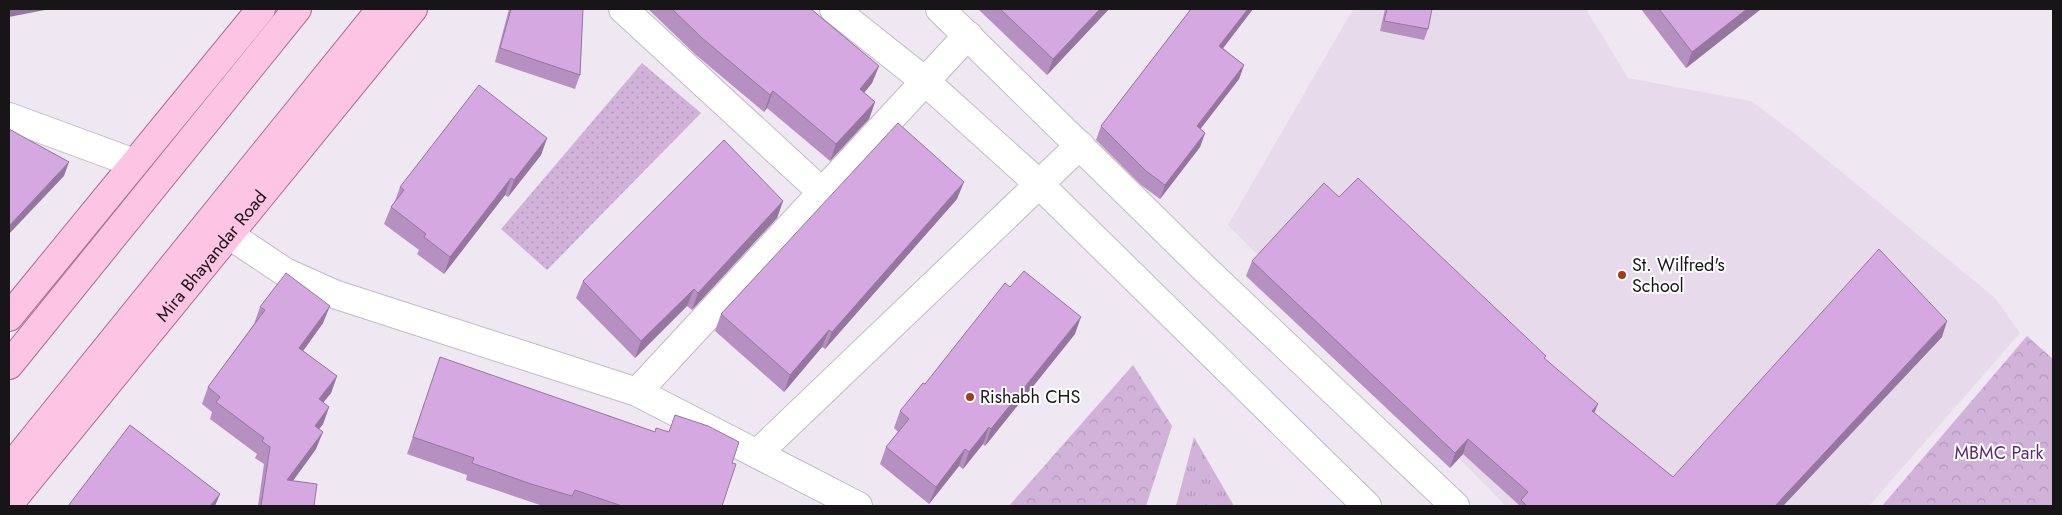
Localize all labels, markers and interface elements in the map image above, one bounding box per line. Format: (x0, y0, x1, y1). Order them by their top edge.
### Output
street label: Mira Bhayandar Road (150, 185, 273, 327)
place label: St. Wilfred's School (1632, 252, 1725, 299)
marker: St. Wilfred's School (1616, 269, 1628, 281)
place label: Rishabh CHS (980, 384, 1080, 410)
marker: Rishabh CHS (964, 391, 976, 403)
park label: MBMC Park (1954, 440, 2044, 466)

